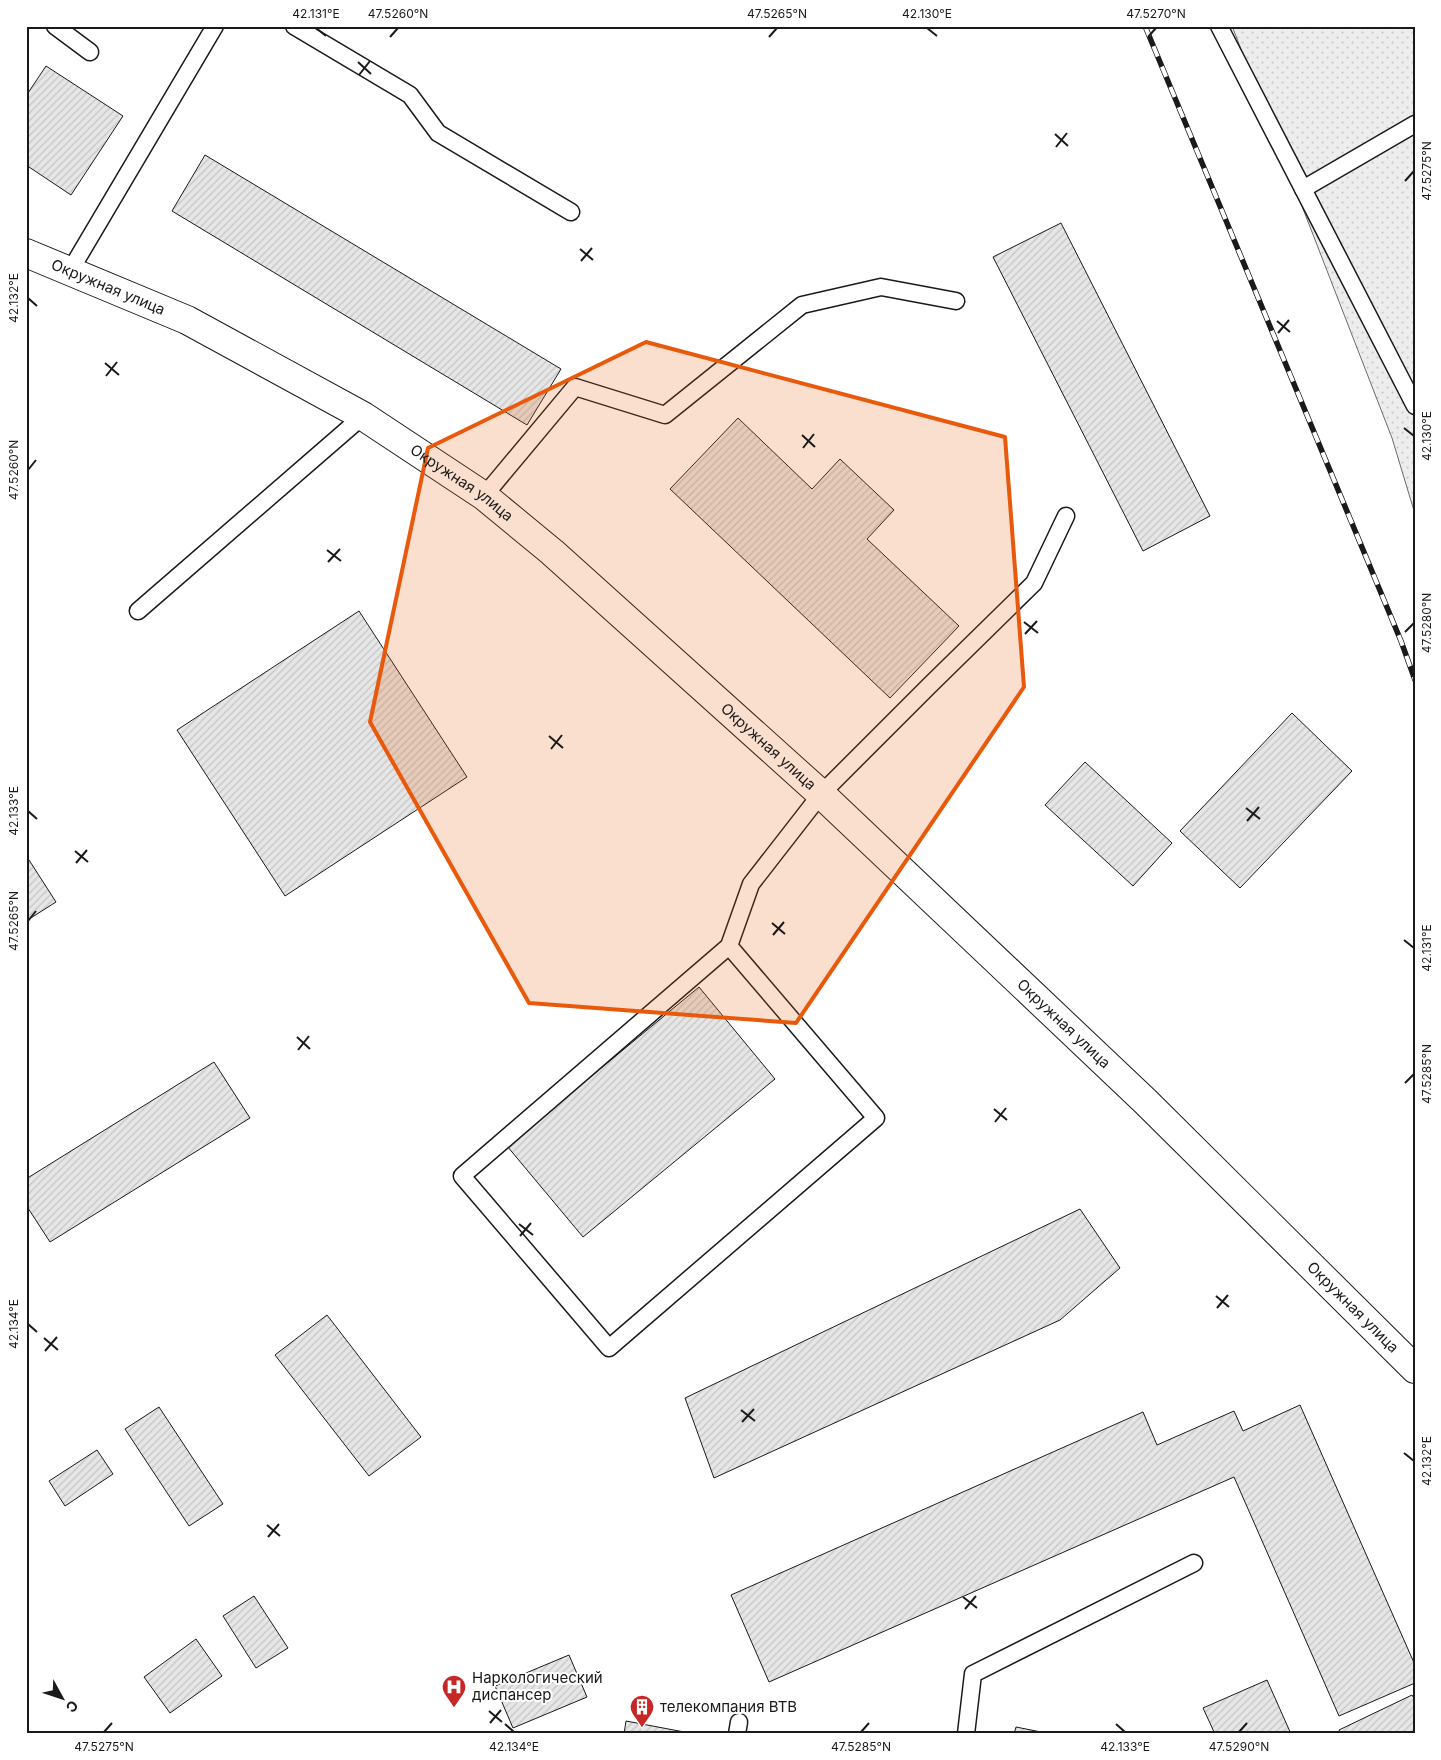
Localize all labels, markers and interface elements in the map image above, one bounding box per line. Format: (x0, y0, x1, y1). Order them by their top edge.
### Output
text: 42.131°E (292, 6, 340, 21)
text: 47.5260°N (368, 6, 428, 21)
text: 47.5265°N (747, 6, 807, 21)
text: 42.130°E (902, 6, 952, 21)
text: 47.5270°N (1126, 6, 1186, 21)
text: 47.5275°N (1419, 141, 1434, 201)
street label: Окружная улица (49, 255, 168, 319)
text: 42.132°E (6, 273, 21, 323)
text: 42.130°E (1419, 411, 1434, 461)
text: 47.5260°N (6, 440, 21, 500)
street label: Окружная улица (407, 440, 517, 525)
text: 47.5280°N (1419, 593, 1434, 653)
street label: Окружная улица (717, 699, 820, 794)
text: 42.133°E (6, 786, 21, 836)
text: 47.5265°N (6, 891, 21, 951)
text: 42.131°E (1419, 924, 1434, 972)
street label: Окружная улица (1013, 975, 1115, 1072)
text: 47.5285°N (1419, 1044, 1434, 1104)
street label: Окружная улица (1303, 1257, 1403, 1357)
text: 42.134°E (6, 1299, 21, 1349)
text: 42.132°E (1419, 1436, 1434, 1486)
place label: Наркологический диспансер (472, 1668, 603, 1704)
north arrow (38, 1672, 88, 1722)
hospital icon: Наркологический диспансер (441, 1674, 467, 1708)
building icon: телекомпания ВТВ (629, 1694, 655, 1728)
text: С (63, 1697, 82, 1716)
place label: телекомпания ВТВ (660, 1697, 797, 1716)
text: 47.5275°N (74, 1739, 134, 1754)
text: 42.134°E (489, 1739, 539, 1754)
text: 47.5285°N (831, 1739, 891, 1754)
text: 42.133°E (1100, 1739, 1150, 1754)
text: 47.5290°N (1209, 1739, 1269, 1754)

